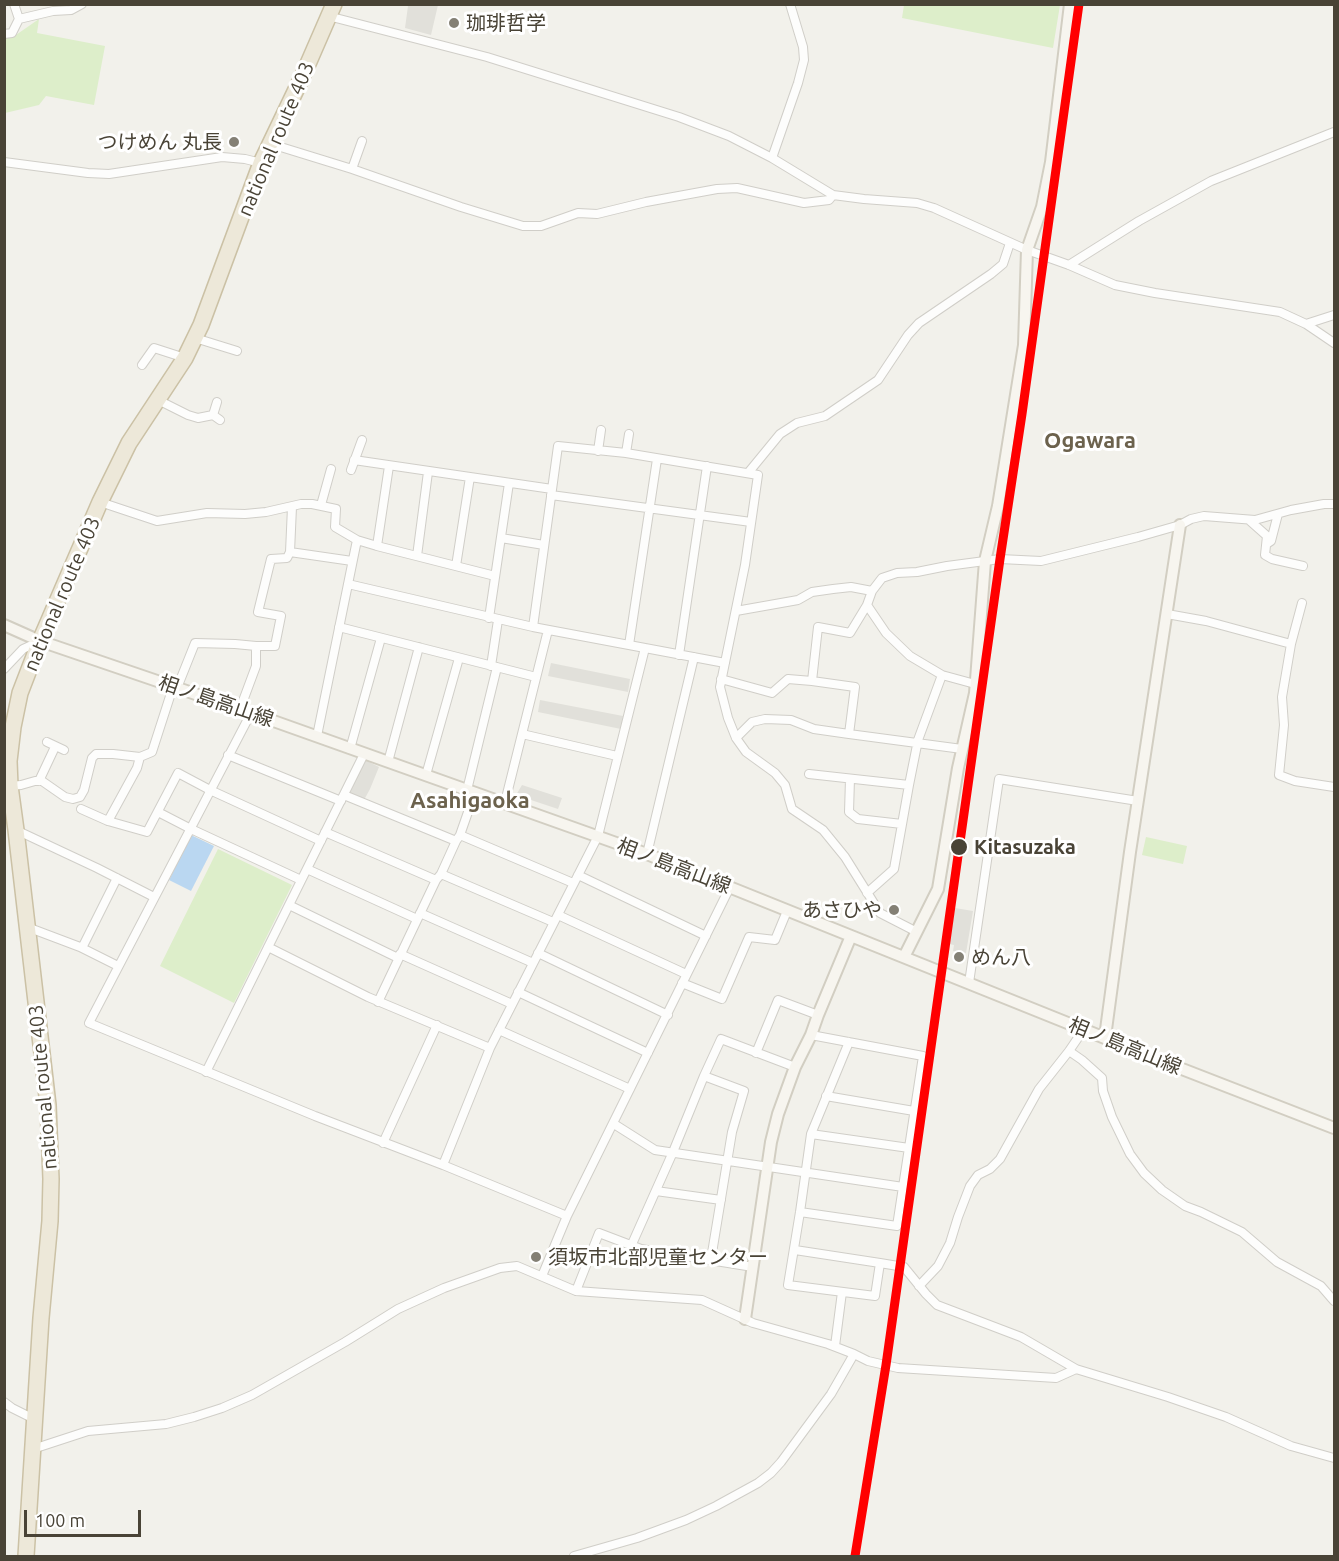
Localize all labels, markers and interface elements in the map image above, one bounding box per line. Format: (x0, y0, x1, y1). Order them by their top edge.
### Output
place label: 珈琲哲学 (466, 11, 546, 35)
marker: 珈琲哲学 (447, 16, 461, 30)
street label: national route 403 (233, 58, 319, 220)
place label: つけめん 丸長 (97, 130, 222, 154)
marker: つけめん 丸長 (227, 135, 241, 149)
district label: Ogawara (1044, 428, 1136, 454)
street label: national route 403 (19, 513, 105, 675)
street label: 相ノ島高山線 (155, 670, 277, 732)
district label: Asahigaoka (410, 788, 530, 814)
street label: 相ノ島高山線 (614, 833, 734, 899)
place label: Kitasuzaka (974, 835, 1076, 859)
marker: Kitasuzaka (949, 837, 969, 857)
place label: あさひや (802, 898, 882, 922)
marker: あさひや (887, 903, 901, 917)
place label: めん八 (971, 945, 1031, 969)
marker: めん八 (952, 950, 966, 964)
street label: national route 403 (24, 1003, 62, 1171)
street label: 相ノ島高山線 (1065, 1012, 1185, 1080)
place label: 須坂市北部児童センター (548, 1245, 768, 1269)
marker: 須坂市北部児童センター (529, 1250, 543, 1264)
scale bar (27, 1498, 144, 1536)
text: 100 m (35, 1510, 85, 1530)

